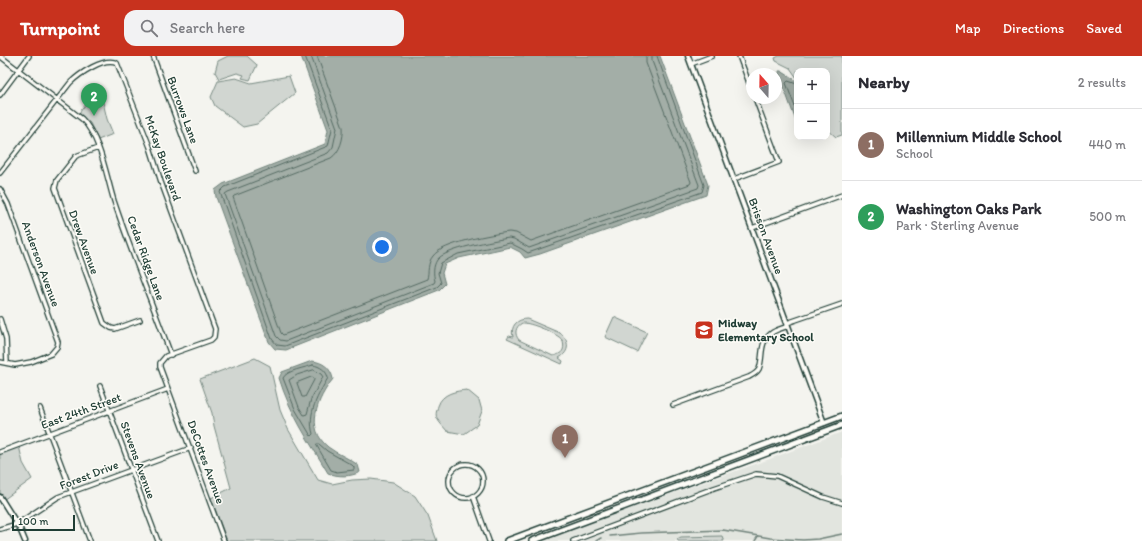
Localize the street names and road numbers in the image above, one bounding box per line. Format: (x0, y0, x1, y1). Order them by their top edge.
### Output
street label: Burrows Lane (164, 75, 202, 146)
street label: McKay Boulevard (142, 113, 184, 203)
street label: Brisson Avenue (746, 196, 786, 276)
street label: Drew Avenue (66, 208, 102, 276)
street label: Cedar Ridge Lane (124, 214, 168, 302)
street label: Anderson Avenue (19, 219, 63, 309)
street label: East 24th Street (39, 390, 124, 432)
street label: DeCottes Avenue (184, 418, 228, 506)
street label: Stevens Avenue (118, 419, 159, 501)
street label: Forest Drive (58, 457, 121, 493)

